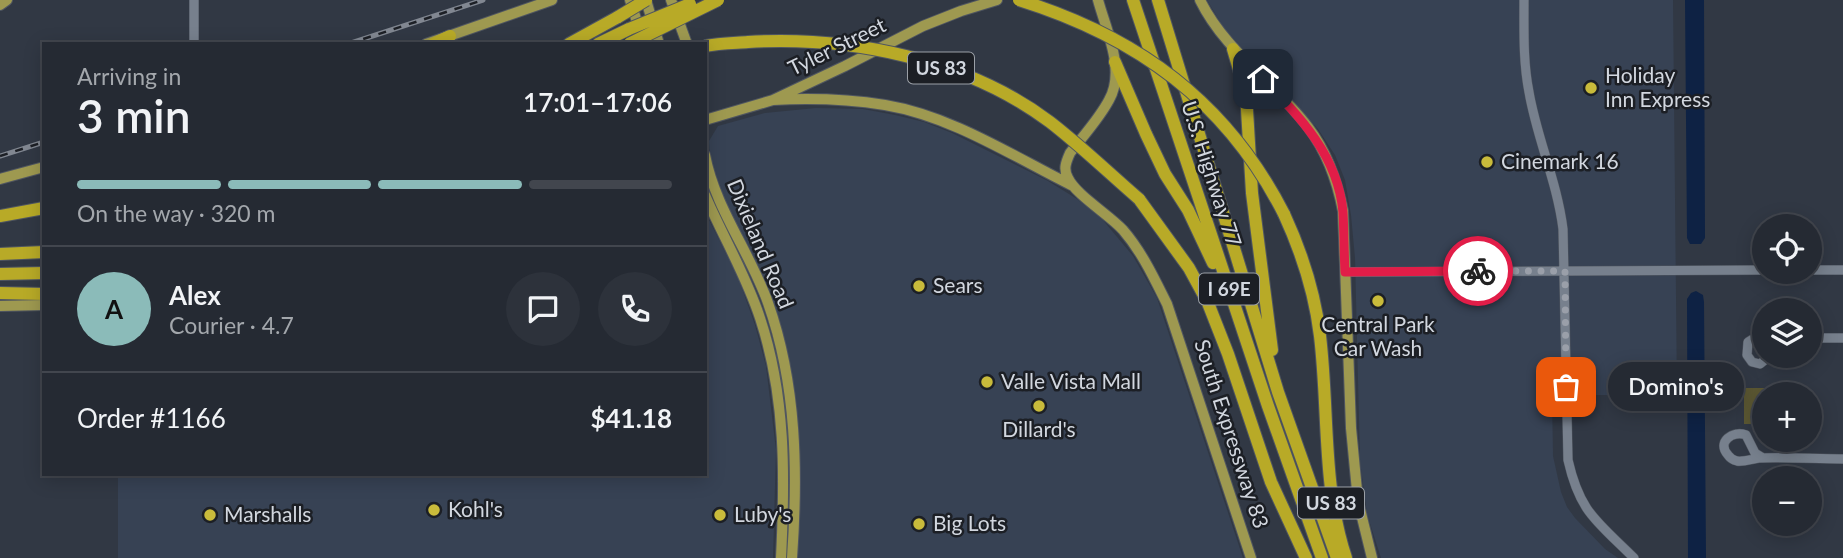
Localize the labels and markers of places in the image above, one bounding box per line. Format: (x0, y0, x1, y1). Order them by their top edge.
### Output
pin (1233, 49, 1293, 109)
place label: Holiday Inn Express (1605, 62, 1710, 111)
marker: Holiday Inn Express (1583, 80, 1599, 96)
place label: Cinemark 16 (1501, 148, 1619, 173)
marker: Cinemark 16 (1479, 154, 1495, 170)
place label: Sears (933, 272, 983, 297)
marker: Sears (911, 278, 927, 294)
marker: Central Park Car Wash (1370, 293, 1386, 309)
place label: Central Park Car Wash (1321, 311, 1435, 360)
pin (1536, 357, 1596, 417)
callout: Domino's (1608, 362, 1744, 412)
place label: Valle Vista Mall (1001, 368, 1141, 393)
marker: Valle Vista Mall (979, 374, 995, 390)
marker: Dillard's (1031, 398, 1047, 414)
place label: Dillard's (1002, 416, 1076, 441)
place label: Kohl's (448, 496, 503, 521)
place label: Marshalls (224, 501, 311, 526)
place label: Luby's (734, 501, 791, 526)
marker: Kohl's (426, 502, 442, 518)
marker: Marshalls (202, 507, 218, 523)
marker: Luby's (712, 507, 728, 523)
place label: Big Lots (933, 510, 1006, 535)
marker: Big Lots (911, 516, 927, 532)

